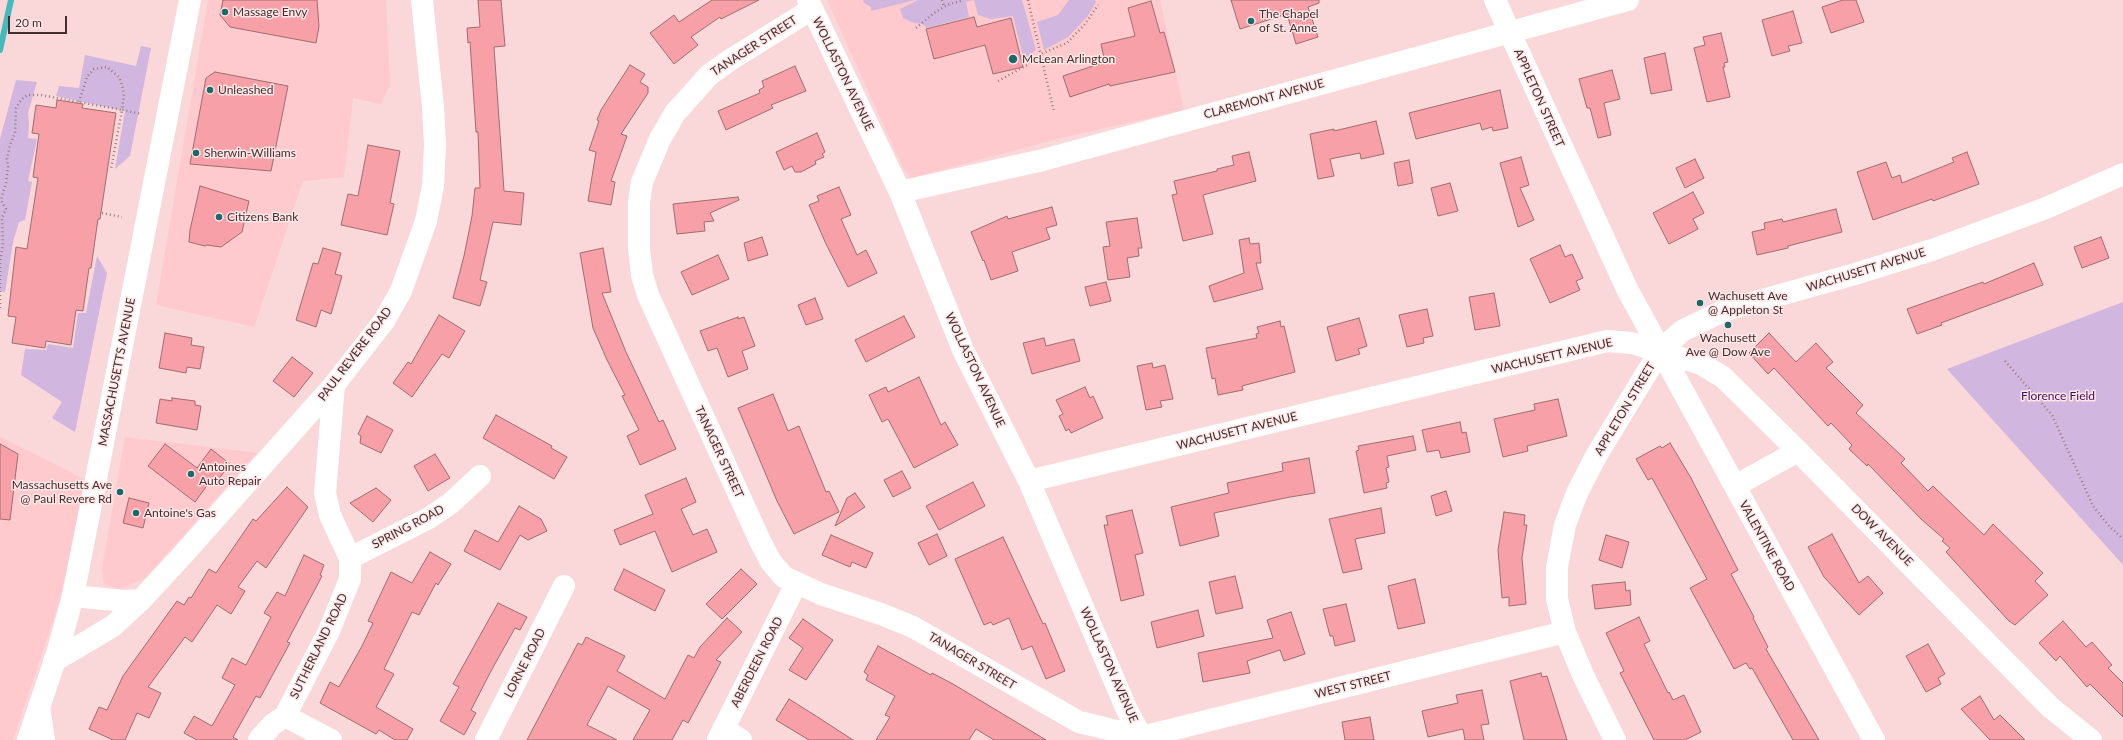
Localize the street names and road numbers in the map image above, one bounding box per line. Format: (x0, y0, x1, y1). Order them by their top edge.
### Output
street label: TANAGER STREET (708, 13, 800, 79)
street label: WOLLASTON AVENUE (809, 15, 877, 133)
street label: APPLETON STREET (1511, 47, 1567, 149)
street label: CLAREMONT AVENUE (1202, 76, 1326, 122)
street label: WACHUSETT AVENUE (1805, 245, 1927, 295)
street label: MASSACHUSETTS AVENUE (96, 297, 138, 447)
street label: PAUL REVERE ROAD (315, 304, 395, 404)
street label: WOLLASTON AVENUE (942, 310, 1008, 430)
street label: WACHUSETT AVENUE (1490, 335, 1614, 377)
street label: APPLETON STREET (1591, 360, 1659, 458)
street label: TANAGER STREET (691, 404, 747, 500)
street label: WACHUSETT AVENUE (1175, 409, 1299, 453)
street label: VALENTINE ROAD (1736, 498, 1798, 594)
street label: DOW AVENUE (1848, 501, 1916, 569)
street label: SPRING ROAD (369, 502, 447, 552)
street label: SUTHERLAND ROAD (287, 591, 351, 701)
street label: WOLLASTON AVENUE (1077, 605, 1141, 725)
street label: ABERDEEN ROAD (728, 614, 786, 710)
street label: LORNE ROAD (501, 626, 549, 700)
street label: TANAGER STREET (926, 629, 1018, 693)
street label: WEST STREET (1313, 669, 1393, 701)

